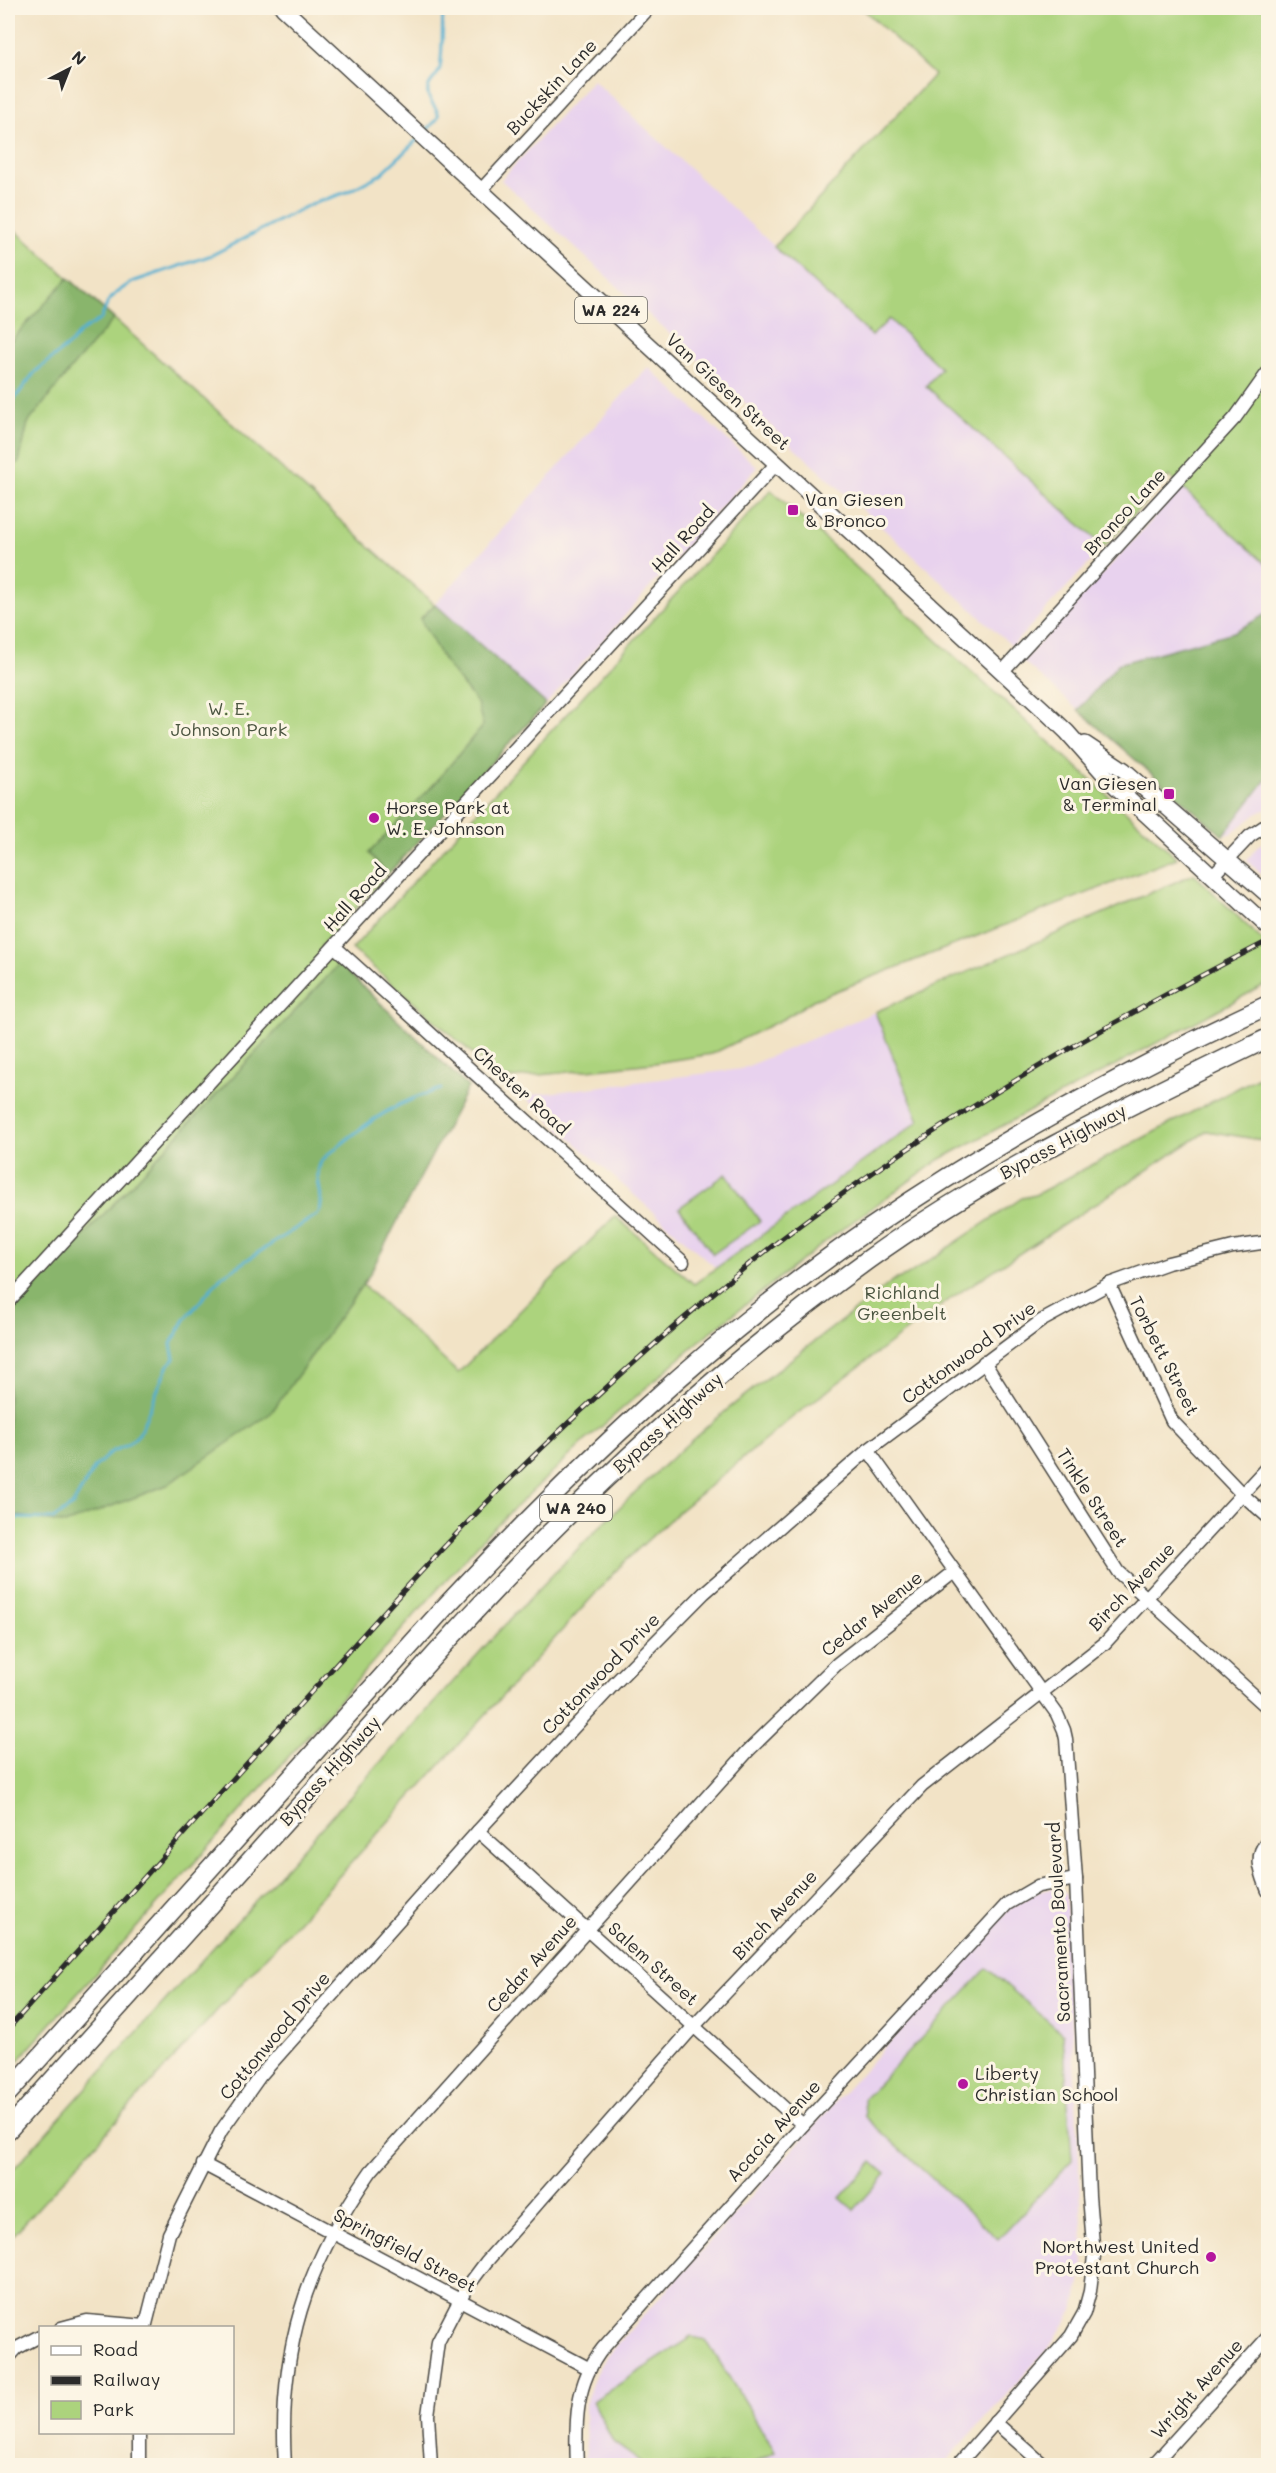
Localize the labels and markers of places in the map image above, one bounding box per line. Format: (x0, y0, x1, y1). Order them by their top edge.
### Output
place label: Van Giesen & Bronco (805, 487, 903, 532)
marker: Van Giesen & Bronco (786, 503, 800, 517)
place label: Van Giesen & Terminal (1059, 771, 1157, 816)
marker: Van Giesen & Terminal (1162, 787, 1176, 801)
place label: Horse Park at W. E. Johnson (386, 795, 510, 840)
marker: Horse Park at W. E. Johnson (367, 811, 381, 825)
place label: Liberty Christian School (975, 2061, 1118, 2106)
marker: Liberty Christian School (956, 2077, 970, 2091)
place label: Northwest United Protestant Church (1035, 2234, 1199, 2279)
marker: Northwest United Protestant Church (1204, 2250, 1218, 2264)

